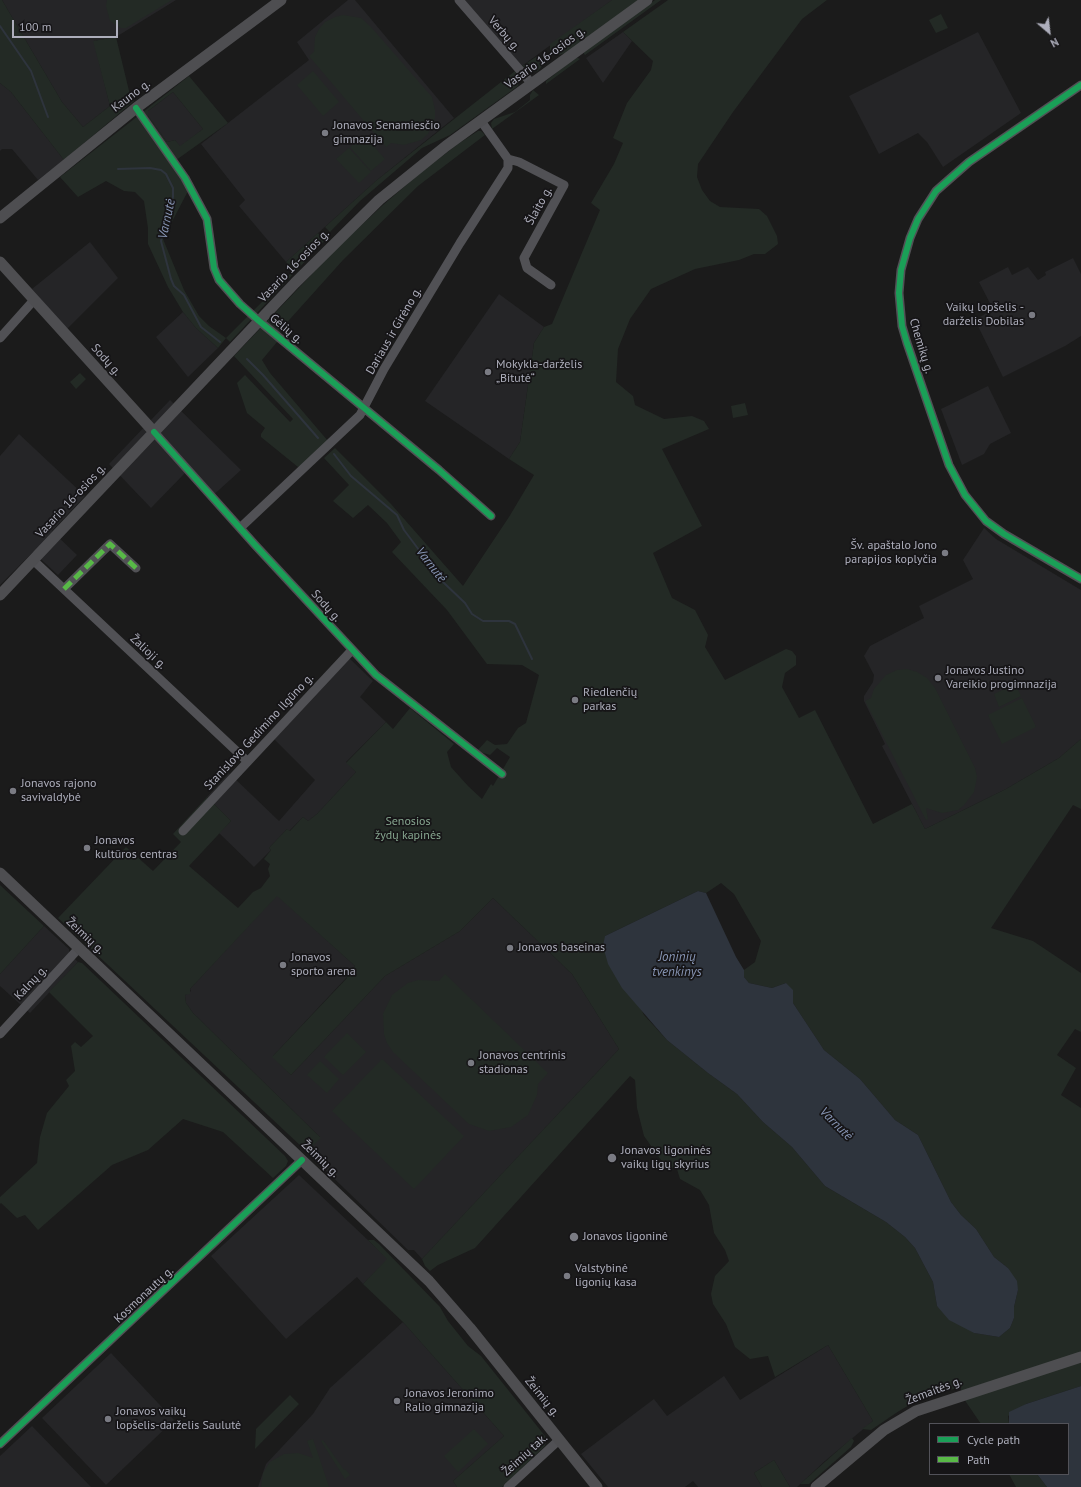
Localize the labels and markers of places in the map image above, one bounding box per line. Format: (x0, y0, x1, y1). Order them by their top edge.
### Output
place label: Jonavos Senamiesčio gimnazija (333, 119, 440, 147)
marker: Jonavos Senamiesčio gimnazija (320, 128, 330, 138)
place label: Vaikų lopšelis - darželis Dobilas (943, 301, 1024, 329)
marker: Vaikų lopšelis - darželis Dobilas (1027, 310, 1037, 320)
place label: Mokykla-darželis „Bitutė“ (496, 358, 582, 386)
marker: Mokykla-darželis „Bitutė“ (483, 367, 493, 377)
place label: Šv. apaštalo Jono parapijos koplyčia (845, 539, 937, 567)
marker: Šv. apaštalo Jono parapijos koplyčia (940, 548, 950, 558)
place label: Jonavos Justino Vareikio progimnazija (946, 664, 1057, 692)
marker: Jonavos Justino Vareikio progimnazija (933, 673, 943, 683)
place label: Riedlenčių parkas (583, 686, 637, 714)
marker: Riedlenčių parkas (570, 695, 580, 705)
place label: Jonavos rajono savivaldybė (21, 777, 96, 805)
marker: Jonavos rajono savivaldybė (8, 786, 18, 796)
place label: Jonavos kultūros centras (95, 834, 177, 862)
marker: Jonavos kultūros centras (82, 843, 92, 853)
place label: Jonavos baseinas (518, 941, 605, 955)
marker: Jonavos baseinas (505, 943, 515, 953)
place label: Jonavos sporto arena (291, 951, 356, 979)
marker: Jonavos sporto arena (278, 960, 288, 970)
place label: Jonavos centrinis stadionas (479, 1049, 566, 1077)
marker: Jonavos centrinis stadionas (466, 1058, 476, 1068)
place label: Jonavos ligoninės vaikų ligų skyrius (621, 1144, 711, 1172)
marker: Jonavos ligoninės vaikų ligų skyrius (606, 1152, 618, 1164)
place label: Jonavos ligoninė (583, 1230, 668, 1244)
marker: Jonavos ligoninė (568, 1231, 580, 1243)
place label: Valstybinė ligonių kasa (575, 1262, 637, 1290)
marker: Valstybinė ligonių kasa (562, 1271, 572, 1281)
place label: Jonavos Jeronimo Ralio gimnazija (405, 1387, 494, 1415)
marker: Jonavos Jeronimo Ralio gimnazija (392, 1396, 402, 1406)
place label: Jonavos vaikų lopšelis-darželis Saulutė (116, 1405, 241, 1433)
marker: Jonavos vaikų lopšelis-darželis Saulutė (103, 1414, 113, 1424)

